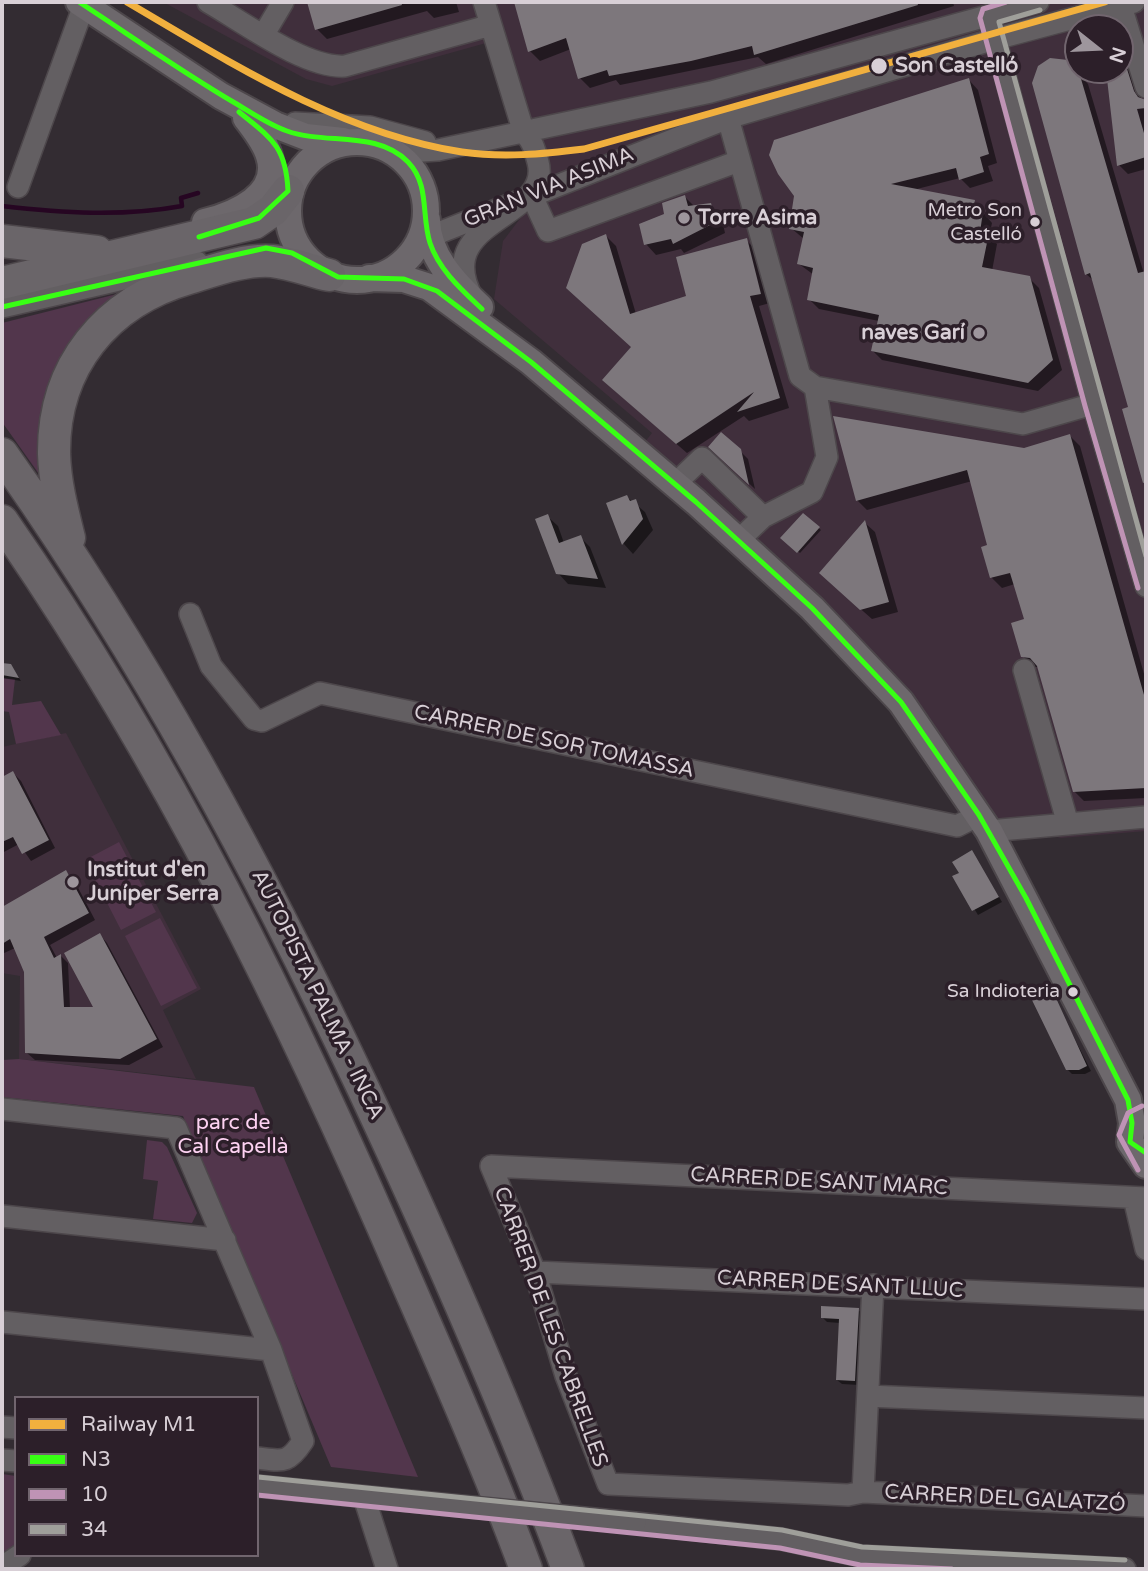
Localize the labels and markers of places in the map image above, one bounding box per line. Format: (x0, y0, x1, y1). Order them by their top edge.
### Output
place label: Son Castelló (895, 53, 1018, 79)
marker: Son Castelló (869, 56, 889, 76)
place label: Metro Son Castelló (928, 200, 1022, 244)
place label: Torre Asima (698, 205, 817, 231)
marker: Torre Asima (676, 210, 692, 226)
marker: Metro Son Castelló (1028, 215, 1042, 229)
place label: naves Garí (861, 320, 965, 346)
marker: naves Garí (971, 325, 987, 341)
place label: Institut d'en Juníper Serra (87, 857, 219, 907)
marker: Institut d'en Juníper Serra (65, 874, 81, 890)
place label: Sa Indioteria (947, 981, 1060, 1003)
marker: Sa Indioteria (1066, 985, 1080, 999)

